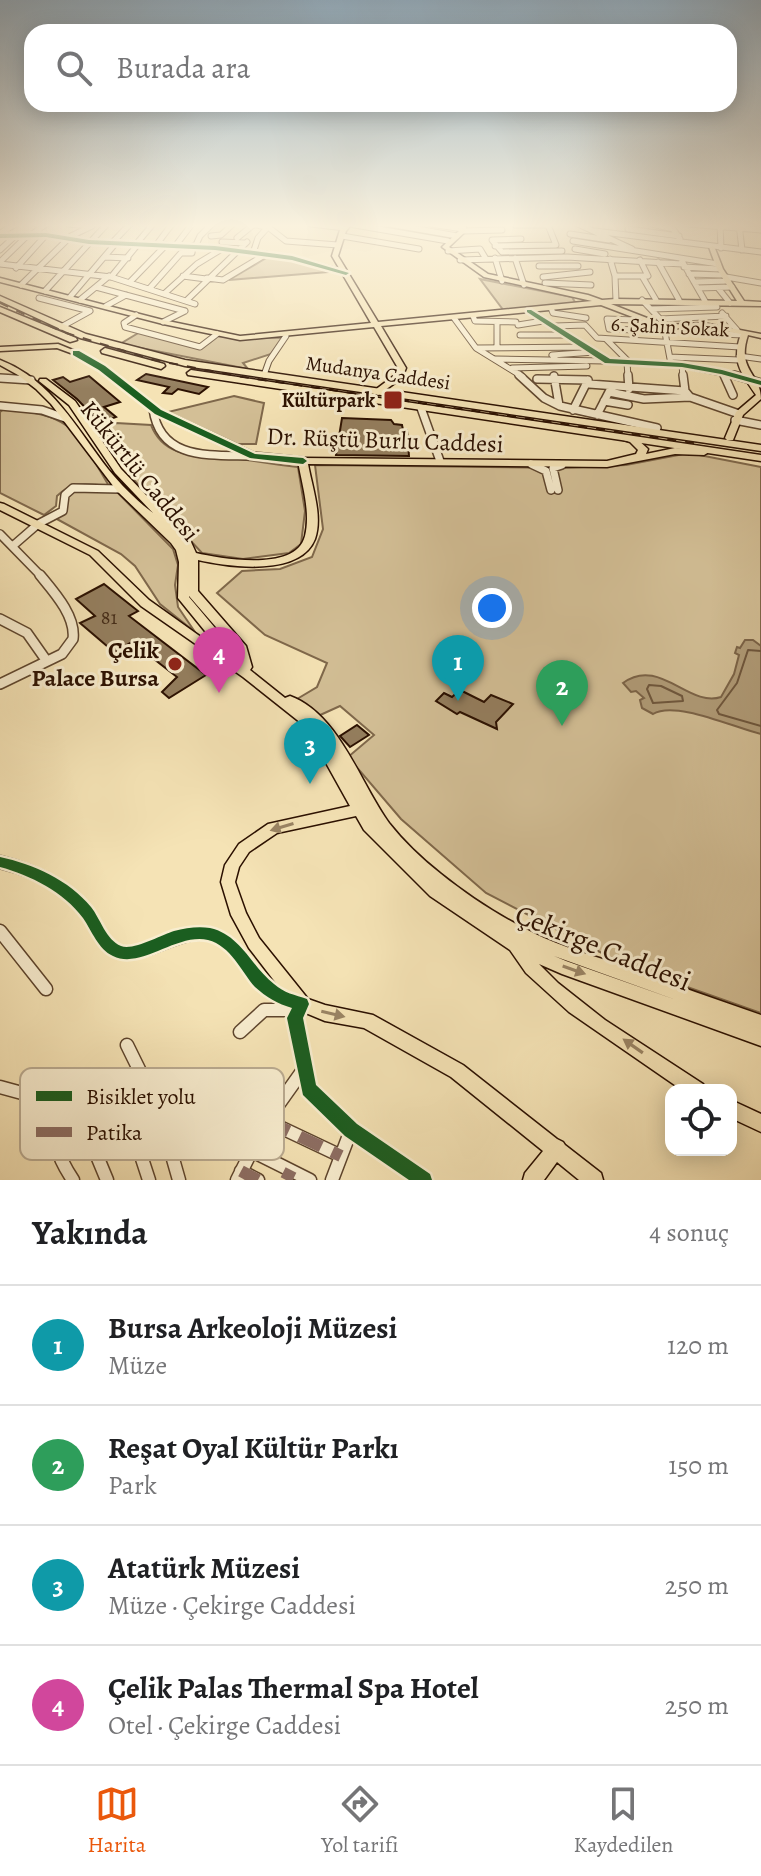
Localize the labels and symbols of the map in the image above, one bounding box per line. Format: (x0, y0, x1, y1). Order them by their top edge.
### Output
street label: 6. Şahin Sokak (610, 310, 730, 344)
street label: Mudanya Caddesi (304, 349, 452, 397)
place label: Kültürpark (282, 387, 376, 414)
marker: Kültürpark (382, 389, 404, 411)
street label: Kükürtlü Caddesi (73, 394, 207, 548)
street label: Dr. Rüştü Burlu Caddesi (266, 420, 504, 460)
your location (472, 588, 512, 628)
house number: 81 (101, 604, 117, 631)
pin: 4 (193, 627, 245, 693)
place label: Çelik Palace Bursa (32, 634, 160, 694)
pin: 1 (432, 635, 484, 701)
marker: Çelik Palace Bursa (166, 655, 184, 673)
pin: 2 (536, 660, 588, 726)
pin: 3 (284, 718, 336, 784)
one-way arrow (270, 821, 294, 834)
street label: Çekirge Caddesi (509, 895, 697, 1001)
one-way arrow (562, 965, 586, 977)
one-way arrow (321, 1009, 346, 1021)
one-way arrow (622, 1039, 643, 1054)
legend (20, 1068, 284, 1160)
text: Bisiklet yolu (86, 1082, 196, 1112)
text: Patika (86, 1118, 143, 1148)

